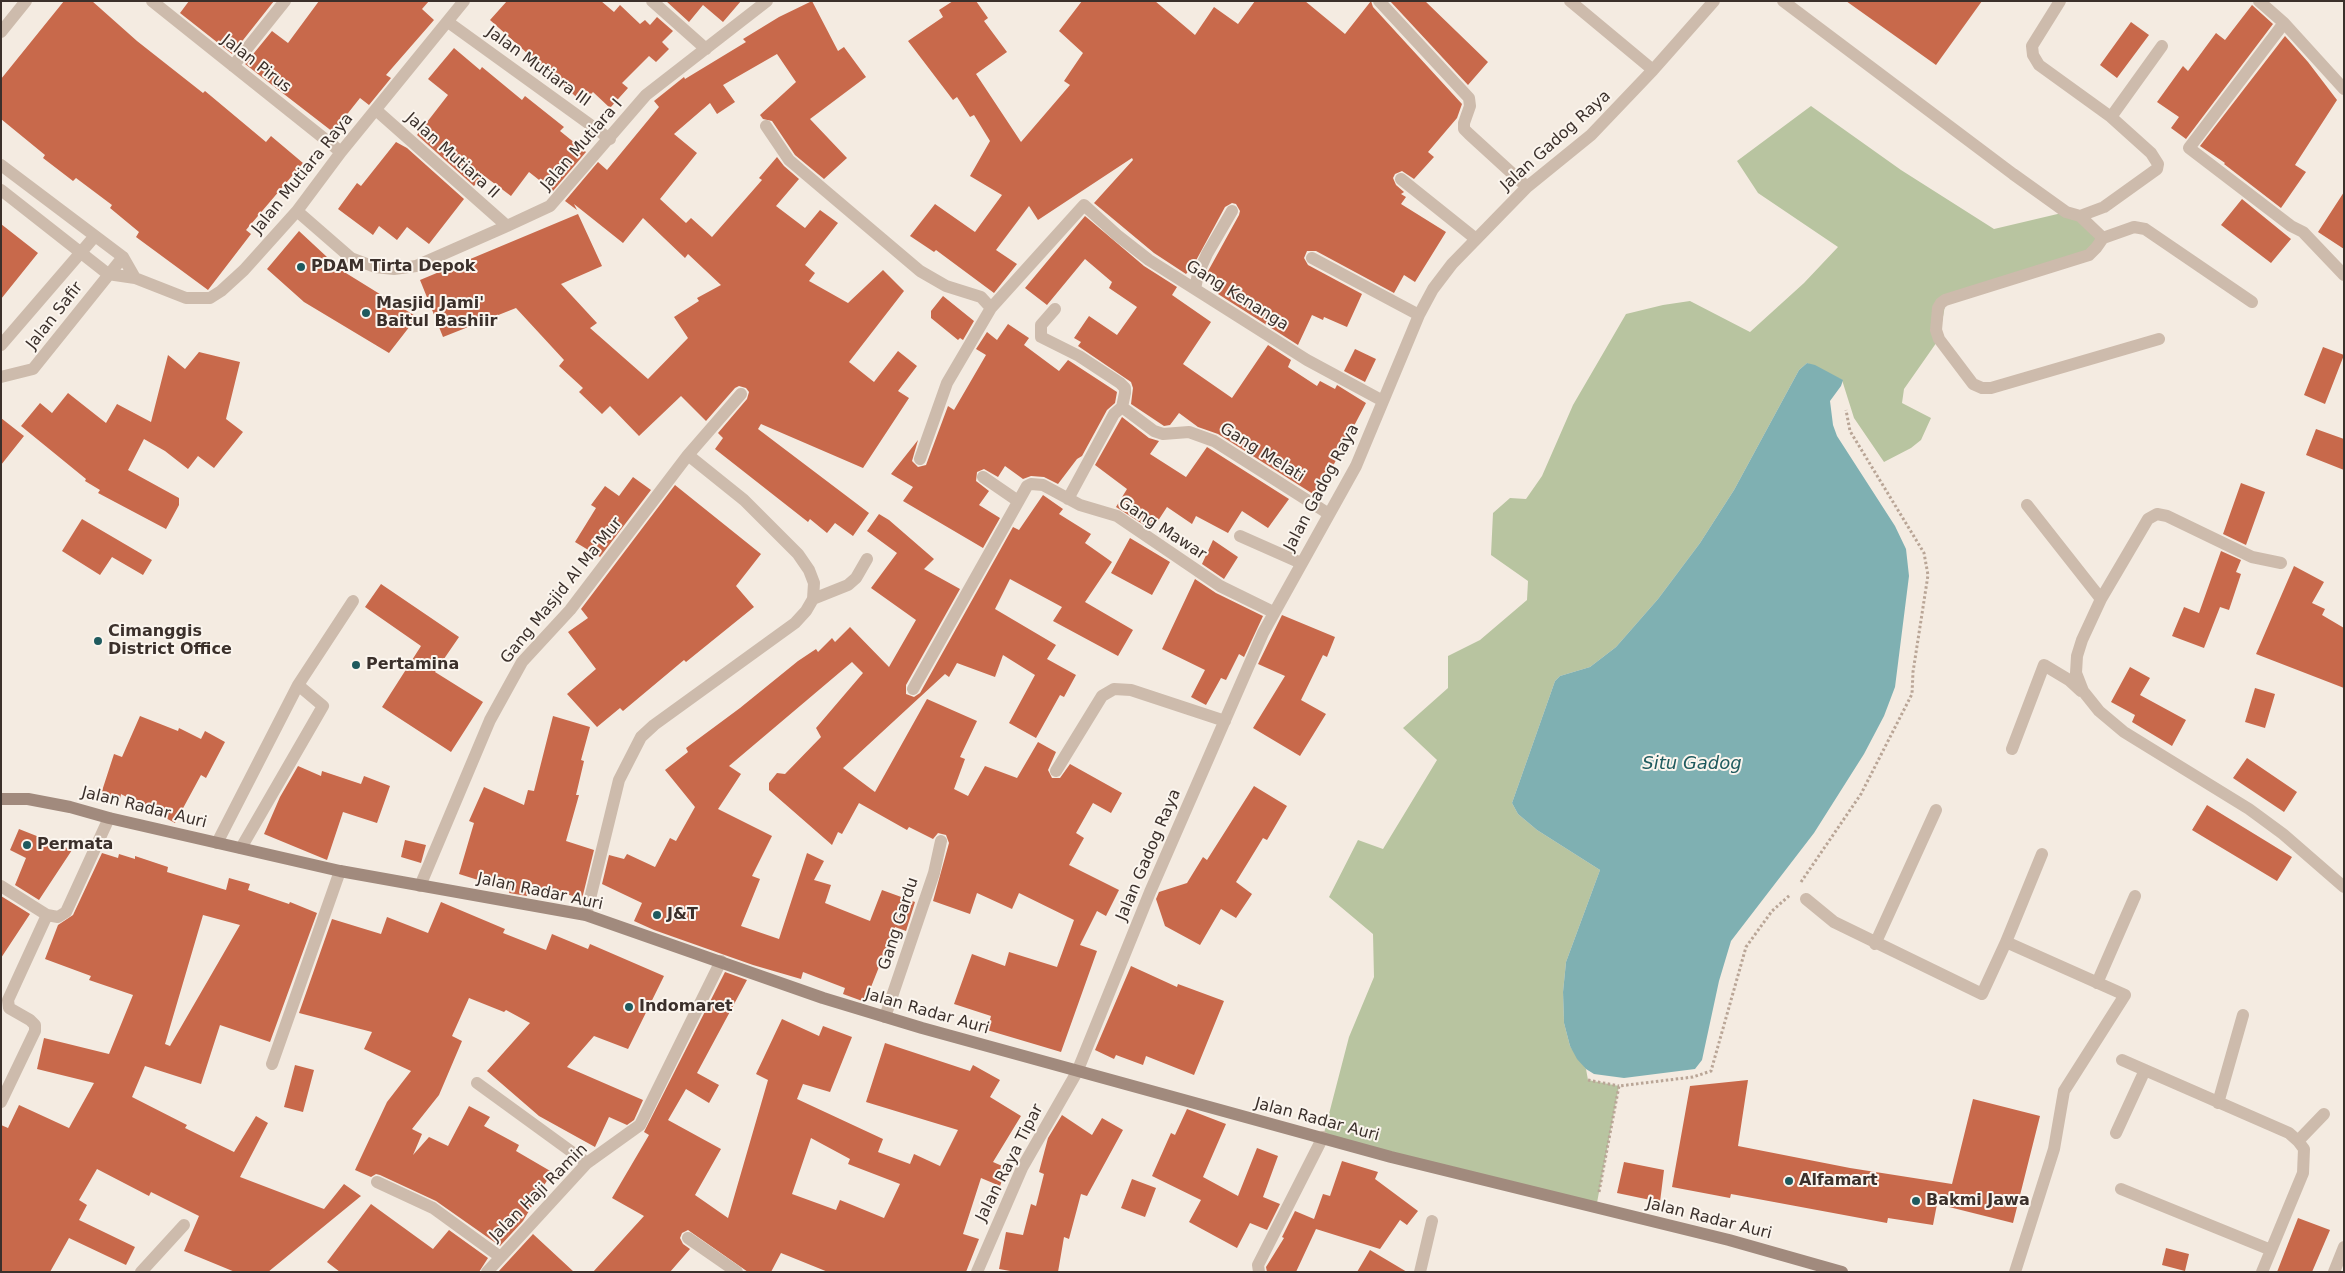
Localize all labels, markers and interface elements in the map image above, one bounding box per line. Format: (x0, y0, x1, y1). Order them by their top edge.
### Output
street label: Jalan Mutiara III (482, 23, 594, 111)
street label: Jalan Pirus (217, 31, 295, 97)
street label: Jalan Gadog Raya (1497, 87, 1615, 195)
street label: Jalan Mutiara I (537, 95, 627, 195)
street label: Jalan Mutiara II (401, 109, 503, 203)
street label: Jalan Mutiara Raya (248, 110, 358, 238)
place label: PDAM Tirta Depok (311, 257, 475, 277)
street label: Gang Kenanga (1182, 257, 1292, 335)
marker: PDAM Tirta Depok (295, 261, 307, 273)
street label: Jalan Safir (23, 278, 87, 354)
place label: Masjid Jami' Baitul Bashiir (376, 294, 497, 332)
marker: Masjid Jami' Baitul Bashiir (360, 307, 372, 319)
street label: Gang Melati (1216, 419, 1308, 487)
street label: Jalan Gadog Raya (1280, 421, 1364, 555)
street label: Gang Mawar (1115, 494, 1209, 564)
street label: Gang Masjid Al Ma'Mur (497, 514, 627, 668)
place label: Cimanggis District Office (108, 622, 232, 660)
marker: Cimanggis District Office (92, 635, 104, 647)
place label: Pertamina (366, 655, 459, 675)
marker: Pertamina (350, 659, 362, 671)
water label: Situ Gadog (1642, 753, 1742, 775)
street label: Jalan Radar Auri (79, 783, 209, 833)
street label: Jalan Gadog Raya (1113, 786, 1185, 924)
place label: Permata (37, 835, 113, 855)
marker: Permata (21, 839, 33, 851)
street label: Jalan Radar Auri (475, 869, 605, 915)
street label: Gang Gardu (875, 875, 923, 973)
place label: J&T (667, 905, 698, 925)
marker: J&T (651, 909, 663, 921)
street label: Jalan Radar Auri (863, 985, 991, 1039)
place label: Indomaret (639, 997, 733, 1017)
marker: Indomaret (623, 1001, 635, 1013)
street label: Jalan Radar Auri (1253, 1094, 1381, 1146)
street label: Jalan Raya Tipar (972, 1101, 1048, 1225)
street label: Jalan Haji Ramin (486, 1140, 592, 1246)
place label: Alfamart (1799, 1171, 1878, 1191)
marker: Alfamart (1783, 1175, 1795, 1187)
place label: Bakmi Jawa (1926, 1191, 2030, 1211)
street label: Jalan Radar Auri (1644, 1194, 1774, 1244)
marker: Bakmi Jawa (1910, 1195, 1922, 1207)

